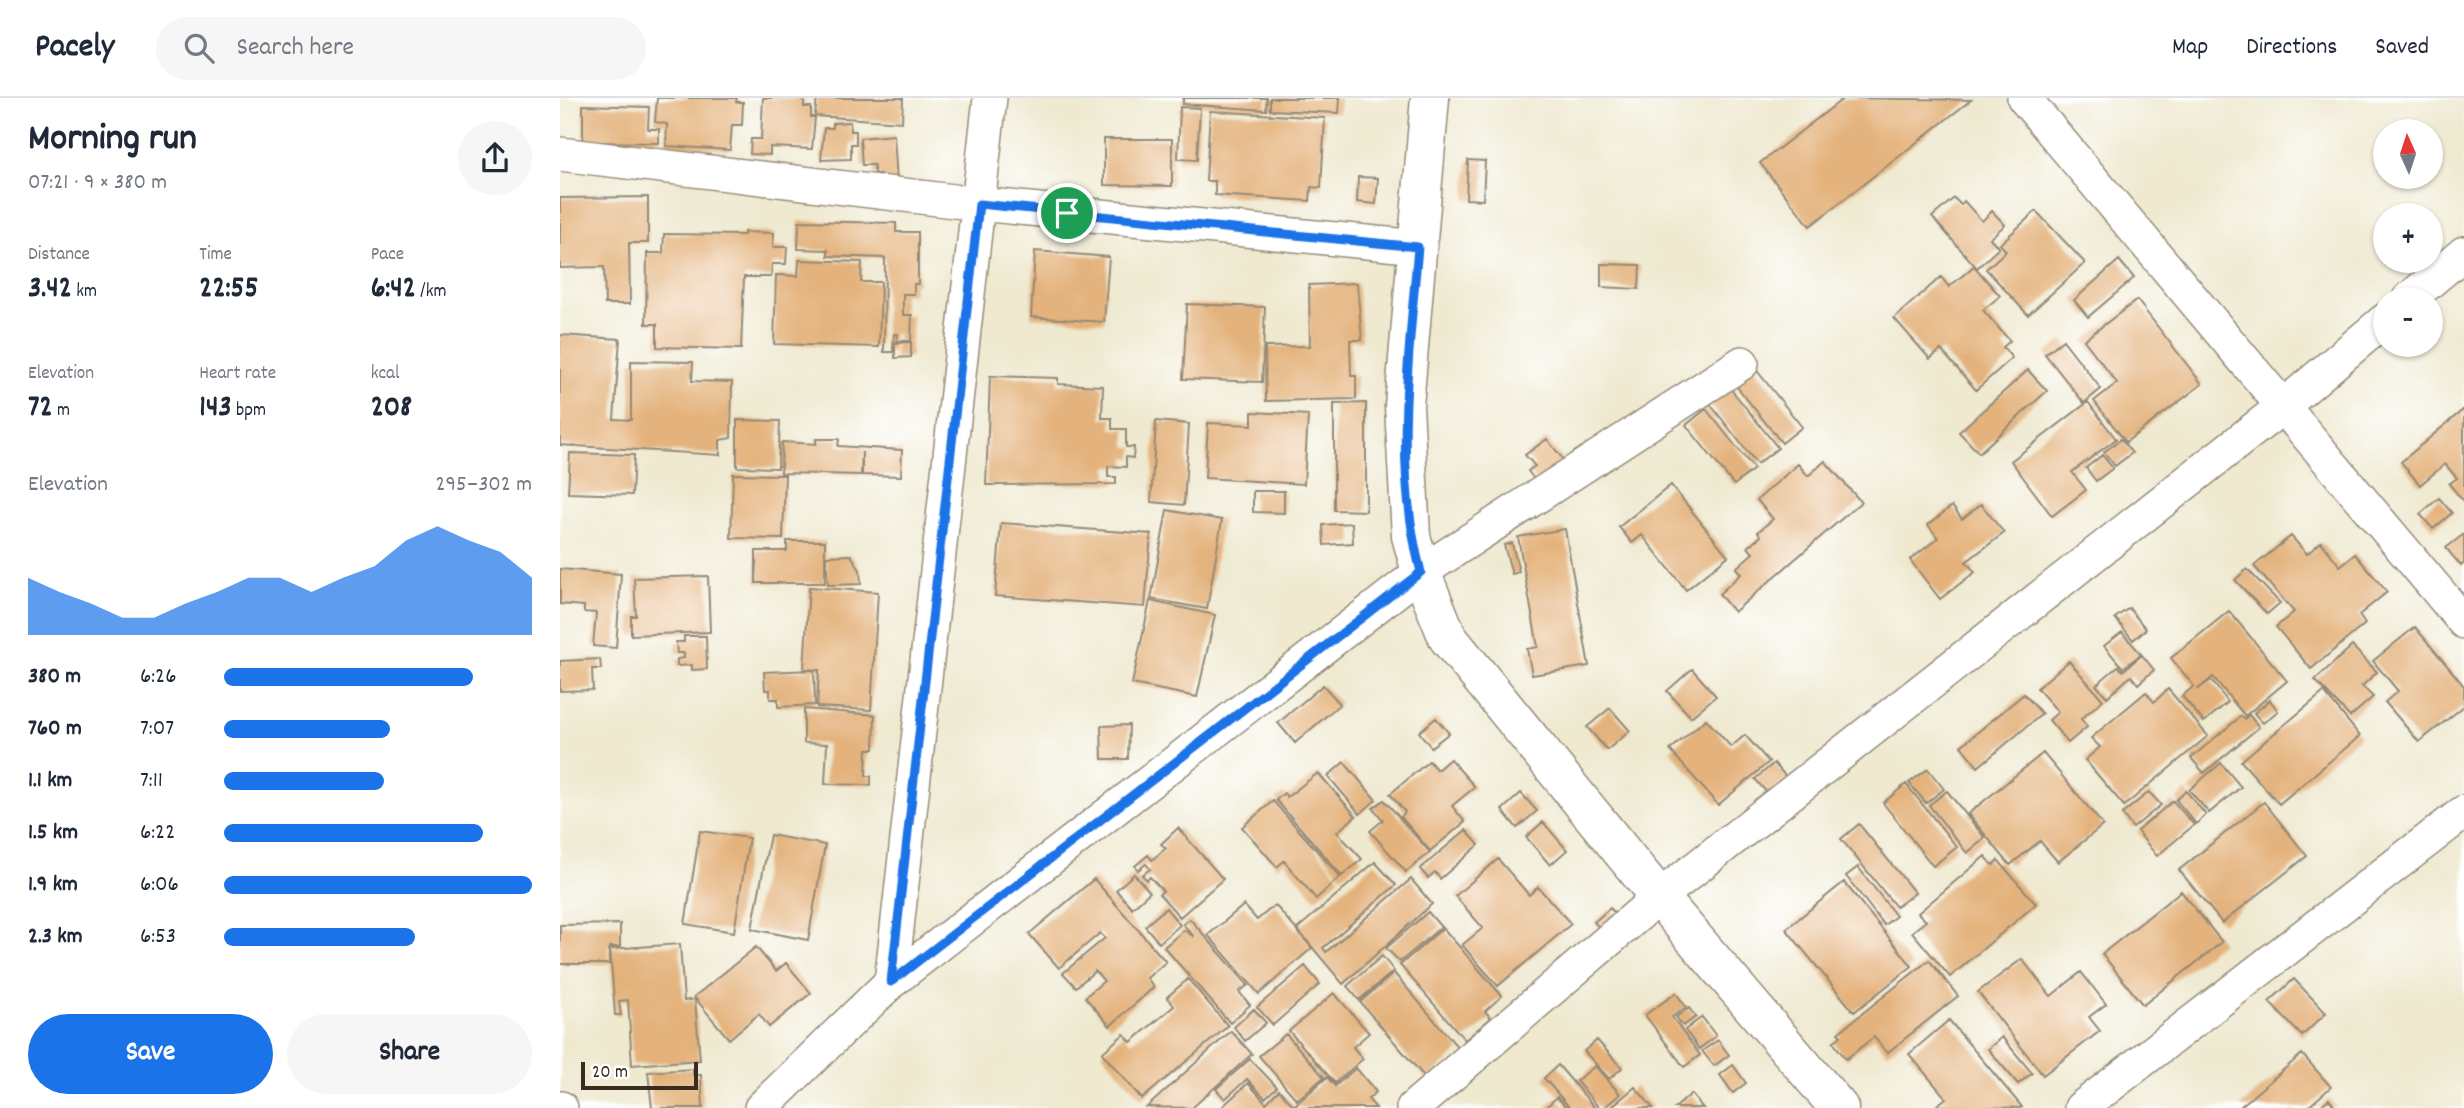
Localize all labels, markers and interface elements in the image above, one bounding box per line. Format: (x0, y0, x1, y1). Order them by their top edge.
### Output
search box (156, 17, 646, 80)
text: Pacely (35, 25, 114, 72)
icon: search (180, 29, 218, 67)
text: Search here (236, 30, 354, 67)
text: Map (2172, 31, 2208, 65)
text: Directions (2246, 31, 2337, 65)
text: Saved (2375, 31, 2429, 65)
text: Morning run (28, 113, 197, 168)
north arrow (2373, 119, 2443, 189)
map controls (2373, 119, 2443, 357)
button: share (458, 121, 532, 195)
text: 07:21 · 9 × 380 m (28, 167, 167, 200)
pin (1037, 183, 1097, 243)
icon: arrive (1048, 194, 1086, 232)
button: + (2373, 203, 2443, 273)
text: Distance (28, 242, 90, 269)
text: Time (199, 242, 232, 269)
text: Pace (371, 242, 404, 269)
text: 3.42 (28, 269, 72, 312)
text: 22:55 (199, 269, 258, 312)
text: 6:42 (371, 269, 416, 312)
text: km (72, 279, 97, 306)
text: /km (416, 279, 447, 306)
button: − (2373, 287, 2443, 357)
text: Elevation (28, 361, 94, 388)
text: Heart rate (199, 361, 276, 388)
text: kcal (371, 361, 400, 388)
text: 72 (28, 388, 53, 431)
text: 143 (199, 388, 232, 431)
text: 208 (371, 388, 412, 431)
text: m (53, 398, 70, 425)
text: bpm (232, 398, 266, 425)
text: Elevation (28, 469, 108, 502)
text: 295–302 m (435, 469, 532, 502)
text: 380 m (28, 661, 81, 694)
text: 6:26 (140, 661, 176, 694)
text: 760 m (28, 713, 82, 746)
text: 7:07 (140, 713, 174, 746)
text: 1.1 km (28, 765, 72, 798)
text: 7:11 (140, 765, 163, 798)
text: 1.5 km (28, 817, 78, 850)
text: 6:22 (140, 817, 175, 850)
text: 1.9 km (28, 869, 78, 902)
text: 6:06 (140, 869, 179, 902)
text: 2.3 km (28, 921, 83, 954)
text: 6:53 (140, 921, 176, 954)
button: Save (28, 1014, 273, 1094)
button: Share (287, 1014, 532, 1094)
scale bar (581, 1059, 698, 1091)
text: 20 m (592, 1060, 628, 1087)

